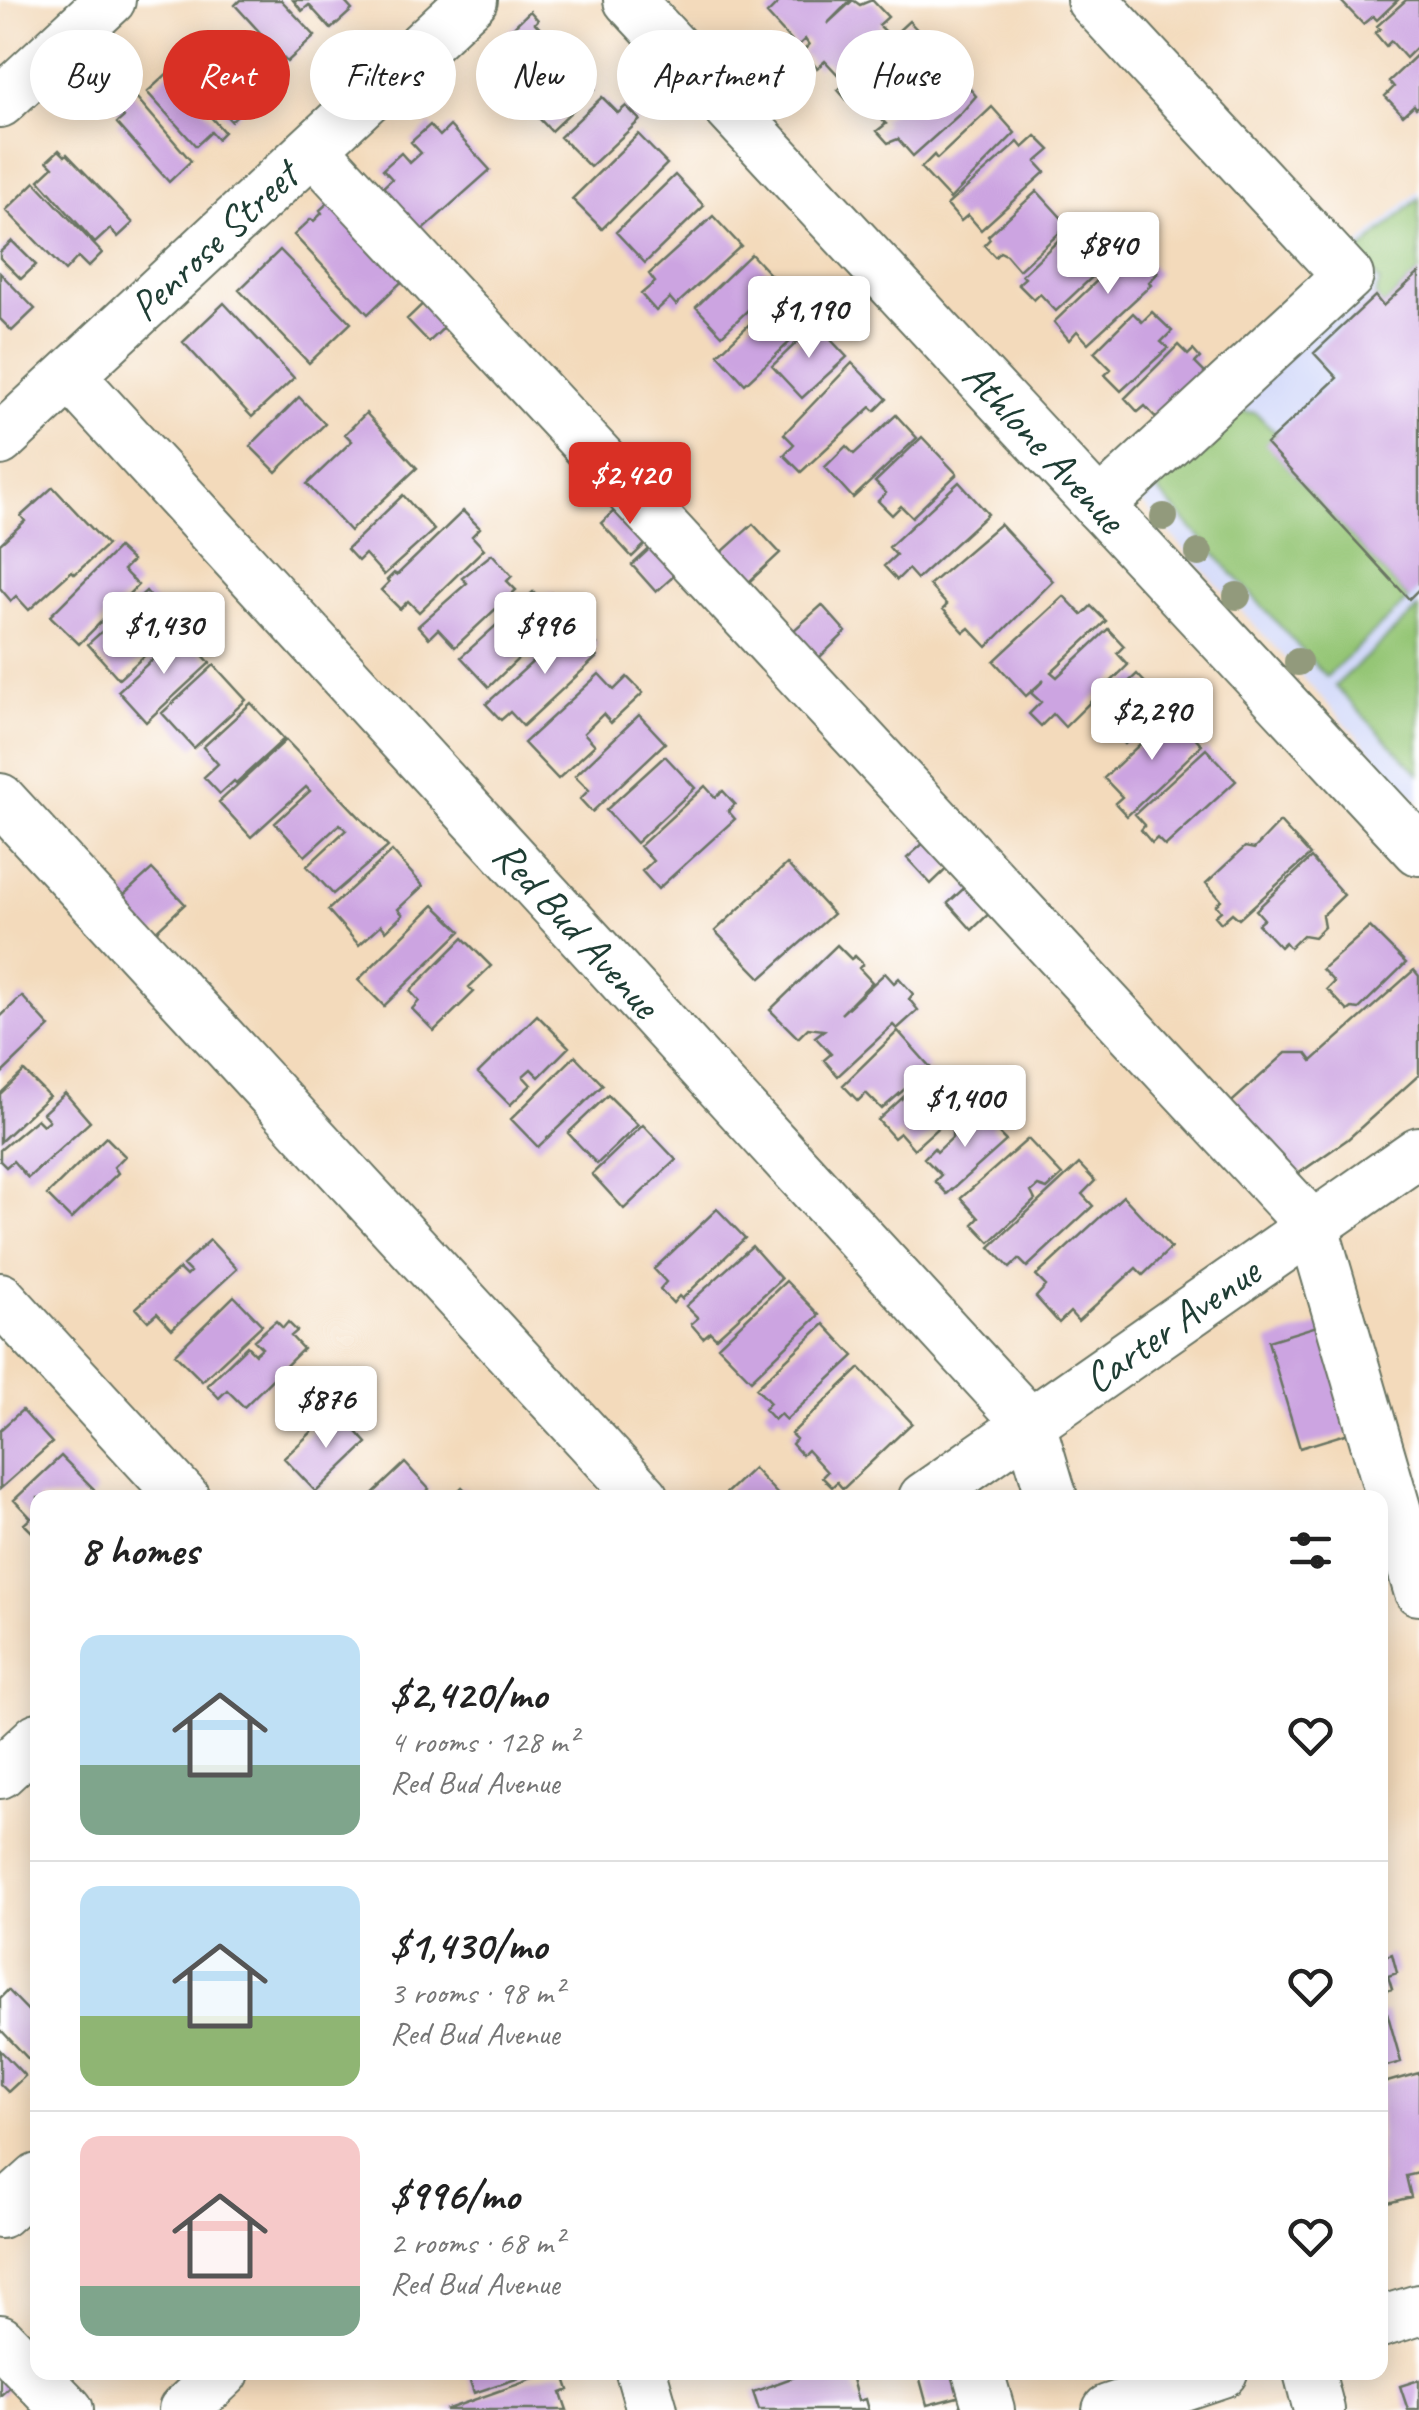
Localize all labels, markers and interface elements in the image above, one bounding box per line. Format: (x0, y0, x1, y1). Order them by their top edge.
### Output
chip: Buy (30, 30, 143, 120)
chip: Rent (163, 30, 290, 120)
chip: Filters (310, 30, 456, 120)
chip: New (476, 30, 597, 120)
chip: Apartment (617, 30, 816, 120)
chip: House (836, 30, 974, 120)
street label: Penrose Street (118, 146, 312, 332)
pin: $840 (1049, 212, 1167, 297)
text: $840 (1079, 224, 1137, 265)
pin: $1,190 (728, 276, 890, 361)
text: $1,190 (770, 288, 848, 329)
street label: Athlone Avenue (952, 350, 1139, 546)
pin: $2,420 (549, 442, 711, 527)
text: $2,420 (591, 454, 669, 495)
pin: $1,430 (83, 592, 245, 677)
pin: $996 (486, 592, 604, 677)
text: $1,430 (125, 604, 203, 645)
text: $996 (516, 604, 574, 645)
pin: $2,290 (1071, 678, 1233, 763)
text: $2,290 (1113, 690, 1191, 731)
street label: Red Bud Avenue (482, 829, 673, 1031)
pin: $1,400 (884, 1065, 1046, 1150)
text: $1,400 (926, 1077, 1004, 1118)
street label: Carter Avenue (1073, 1244, 1272, 1405)
pin: $876 (267, 1366, 385, 1451)
text: $876 (297, 1378, 355, 1419)
icon: filters (1283, 1523, 1338, 1578)
text: 8 homes (80, 1524, 199, 1577)
text: $2,420/mo (390, 1668, 547, 1721)
icon: home (160, 1675, 280, 1795)
icon: heart (1283, 1708, 1338, 1763)
text: 4 rooms · 128 m² (390, 1721, 577, 1762)
text: Red Bud Avenue (390, 1762, 560, 1803)
text: $1,430/mo (390, 1919, 547, 1972)
icon: home (160, 1926, 280, 2046)
icon: heart (1283, 1959, 1338, 2014)
text: 3 rooms · 98 m² (390, 1972, 563, 2013)
text: Red Bud Avenue (390, 2013, 560, 2054)
text: $996/mo (390, 2169, 519, 2222)
icon: home (160, 2176, 280, 2296)
icon: heart (1283, 2209, 1338, 2264)
text: 2 rooms · 68 m² (390, 2222, 563, 2263)
text: Red Bud Avenue (390, 2263, 560, 2304)

